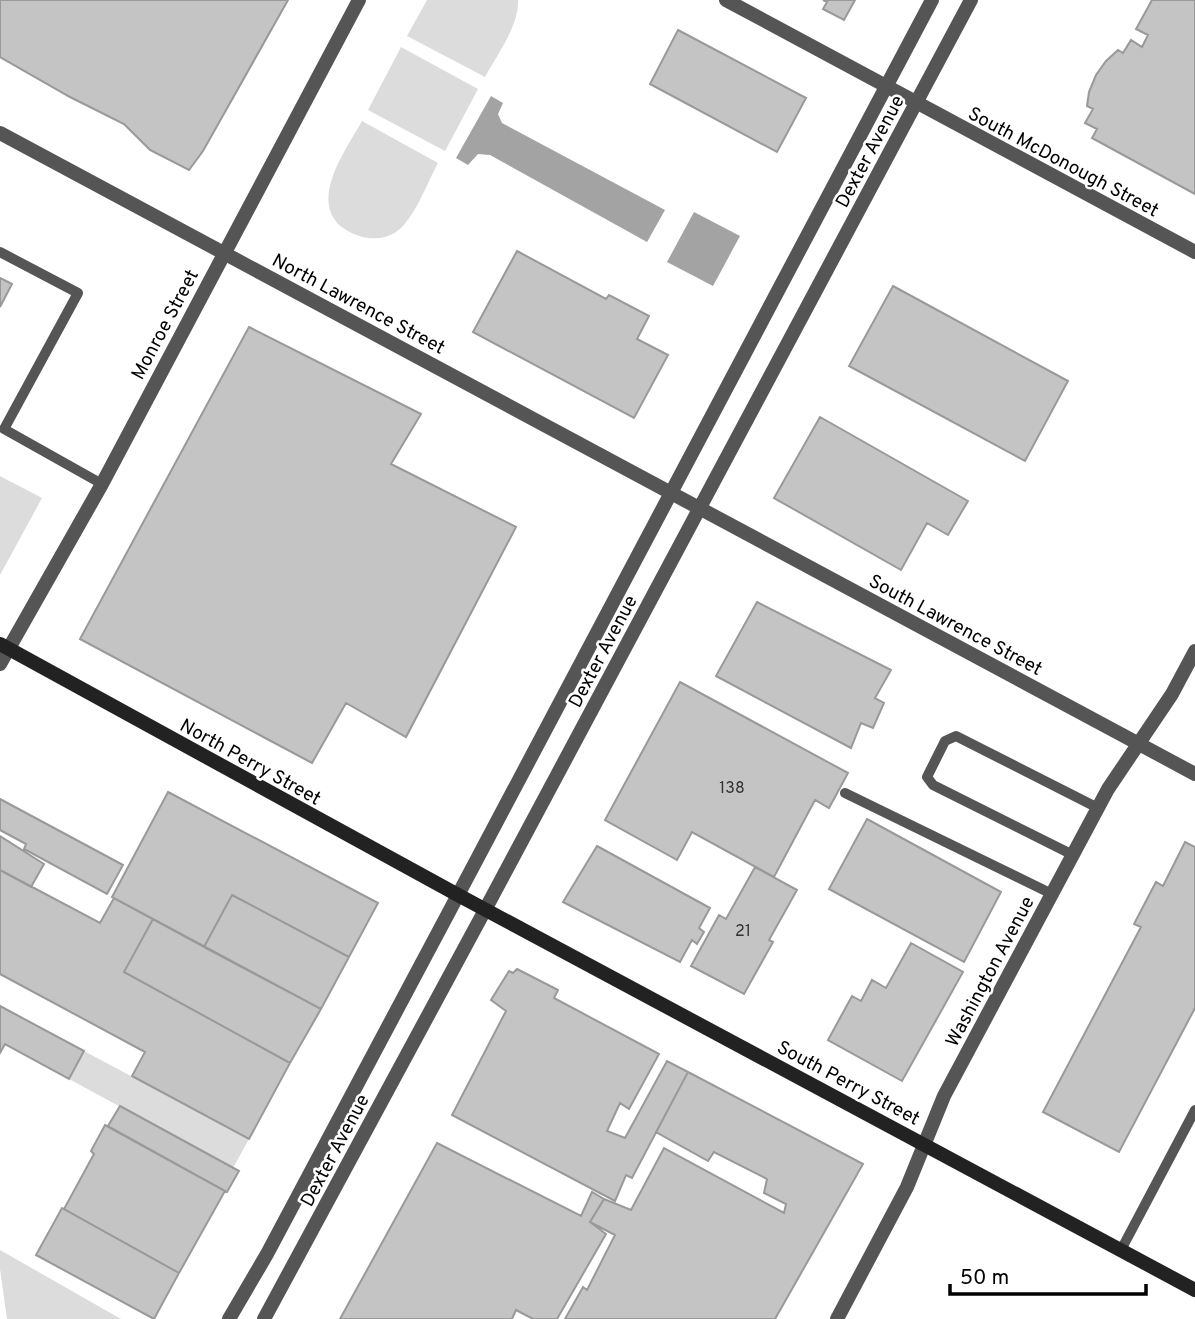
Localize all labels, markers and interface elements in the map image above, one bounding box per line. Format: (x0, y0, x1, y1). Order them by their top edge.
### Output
street label: Dexter Avenue (831, 92, 910, 212)
street label: South McDonough Street (964, 102, 1163, 223)
street label: North Lawrence Street (267, 249, 449, 361)
street label: Monroe Street (127, 266, 205, 384)
street label: South Lawrence Street (864, 570, 1046, 682)
street label: Dexter Avenue (564, 592, 643, 712)
street label: North Perry Street (175, 714, 325, 811)
house number: 138 (719, 779, 745, 799)
street label: Washington Avenue (941, 893, 1041, 1051)
house number: 21 (735, 922, 751, 942)
street label: South Perry Street (772, 1036, 924, 1132)
street label: Dexter Avenue (296, 1091, 375, 1211)
scale bar (950, 1252, 1146, 1296)
text: 50 m (960, 1265, 1009, 1292)

